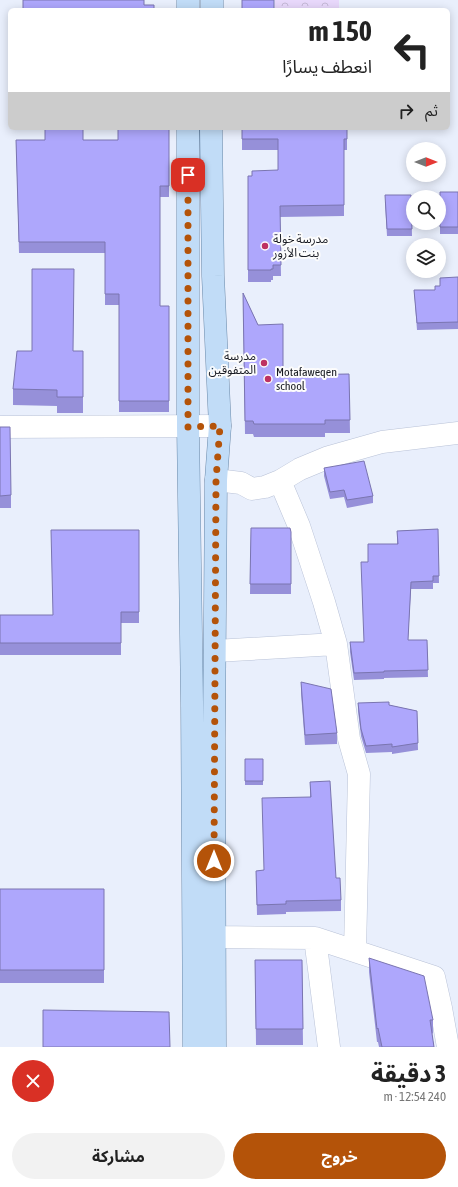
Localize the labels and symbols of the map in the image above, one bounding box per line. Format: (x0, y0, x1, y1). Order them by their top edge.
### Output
north arrow (406, 142, 446, 182)
pin (171, 158, 205, 192)
place label: مدرسة خولة بنت الأزور (272, 232, 328, 260)
marker: مدرسة خولة بنت الأزور (260, 241, 270, 251)
place label: مدرسة المتفوقين (208, 349, 256, 377)
marker: مدرسة المتفوقين (259, 358, 269, 368)
place label: Motafaweqen school (276, 365, 337, 393)
marker: Motafaweqen school (263, 374, 273, 384)
position arrow (193, 840, 235, 882)

